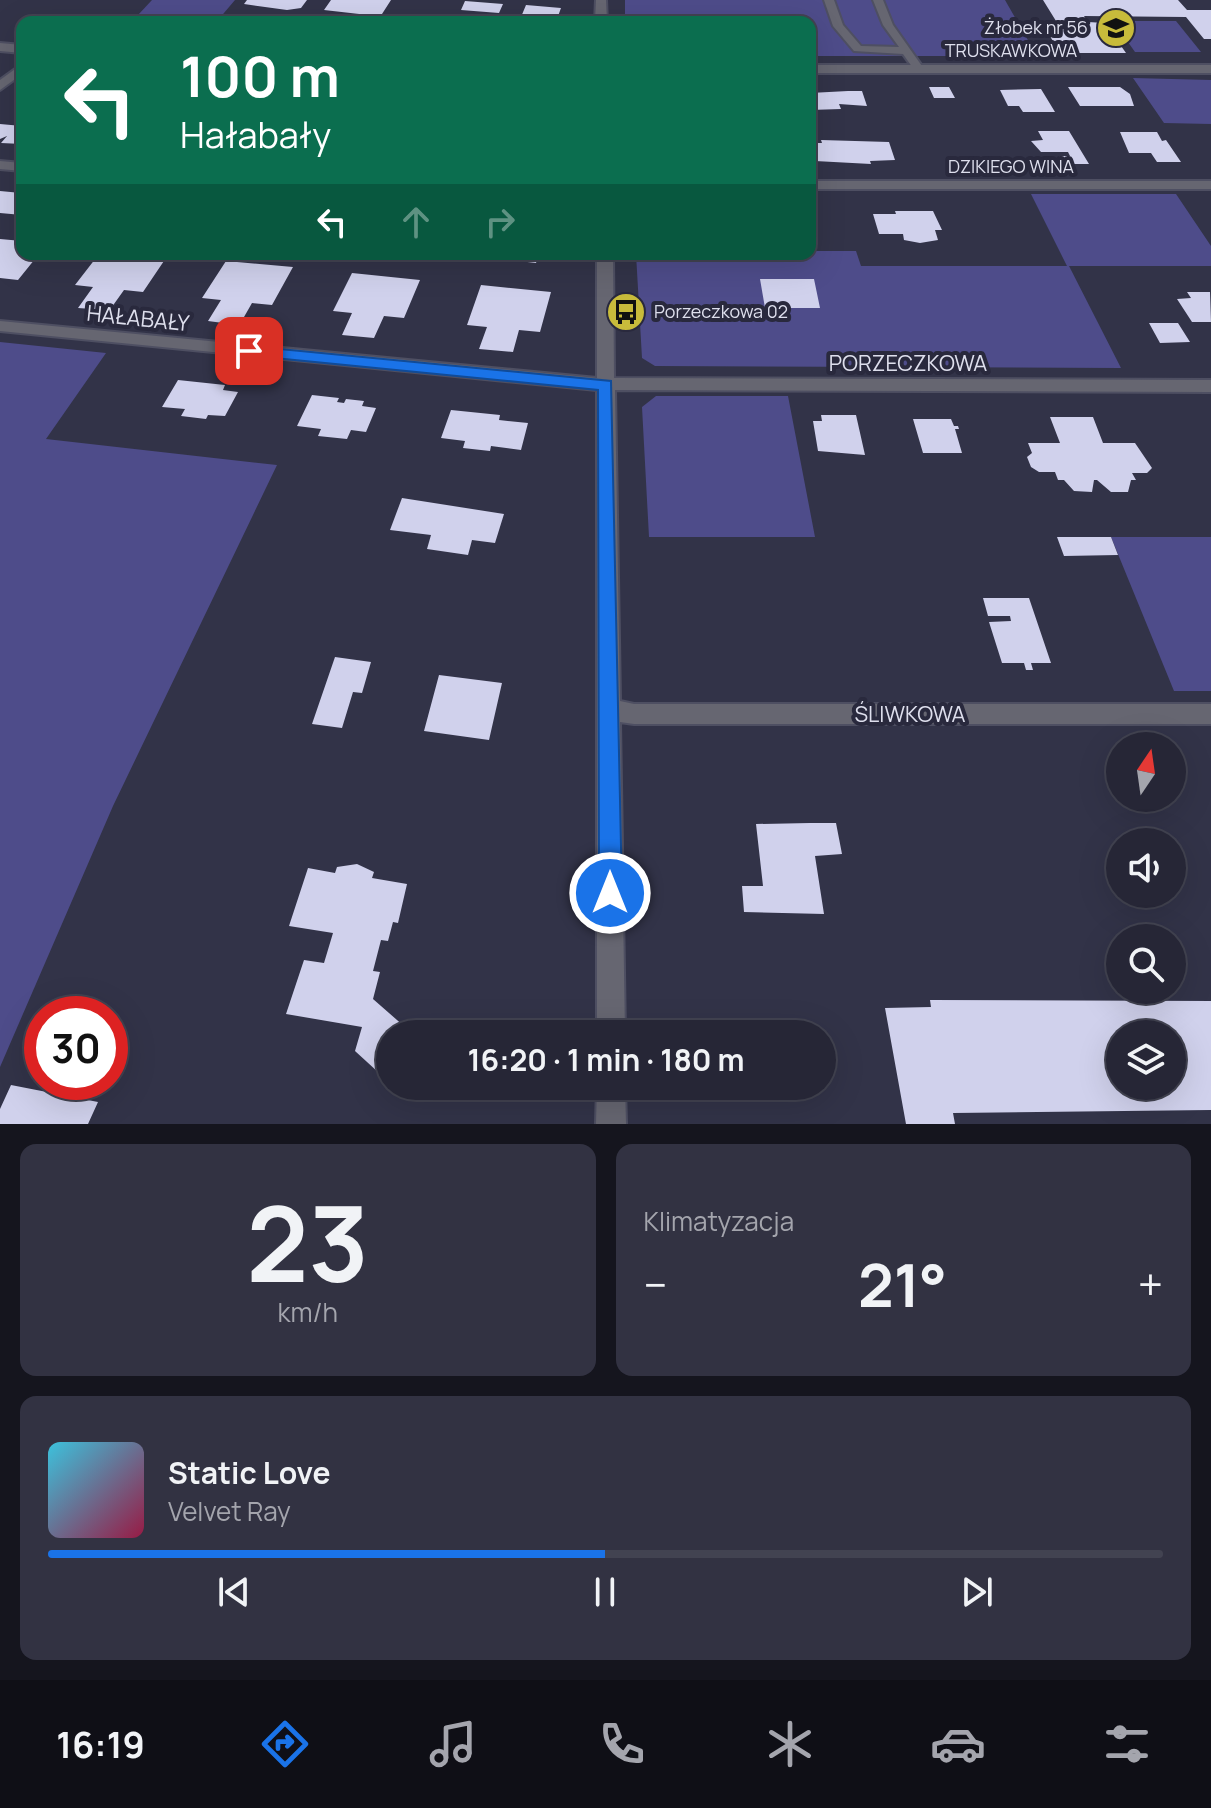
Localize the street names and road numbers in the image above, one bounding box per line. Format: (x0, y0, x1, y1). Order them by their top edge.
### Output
street label: TRUSKAWKOWA (945, 38, 1078, 62)
street label: DZIKIEGO WINA (948, 154, 1075, 178)
street label: HAŁABAŁY (85, 298, 192, 338)
street label: PORZECZKOWA (829, 348, 987, 378)
street label: ŚLIWKOWA (854, 699, 966, 729)

